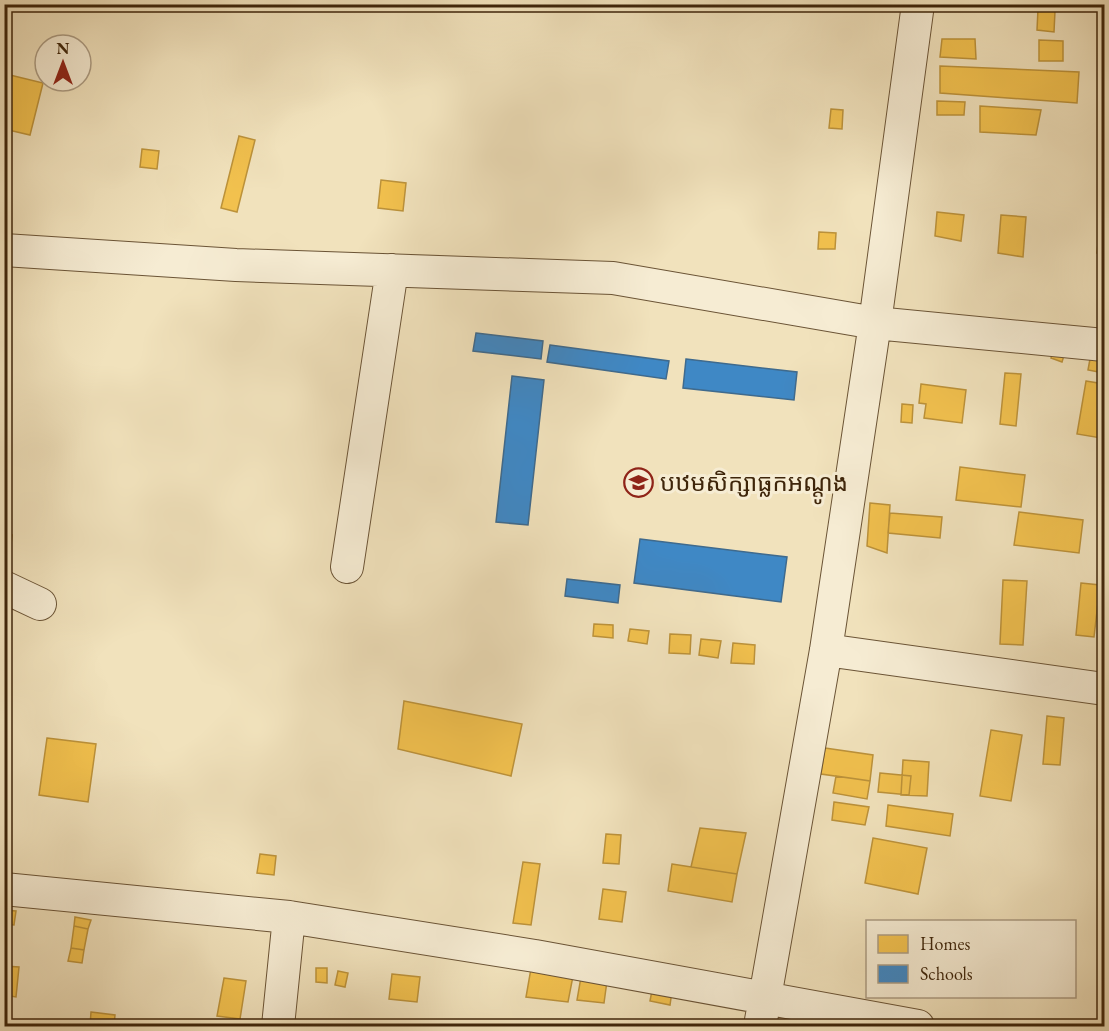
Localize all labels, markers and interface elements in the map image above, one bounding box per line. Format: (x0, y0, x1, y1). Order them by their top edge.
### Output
north arrow (33, 33, 93, 93)
text: N (57, 38, 70, 59)
school or university icon: បឋមសិក្សាធ្លកអណ្តូង (623, 466, 655, 498)
place label: បឋមសិក្សាធ្លកអណ្តូង (660, 467, 848, 505)
legend (866, 920, 1076, 998)
text: Homes (920, 932, 971, 955)
text: Schools (920, 962, 973, 985)

